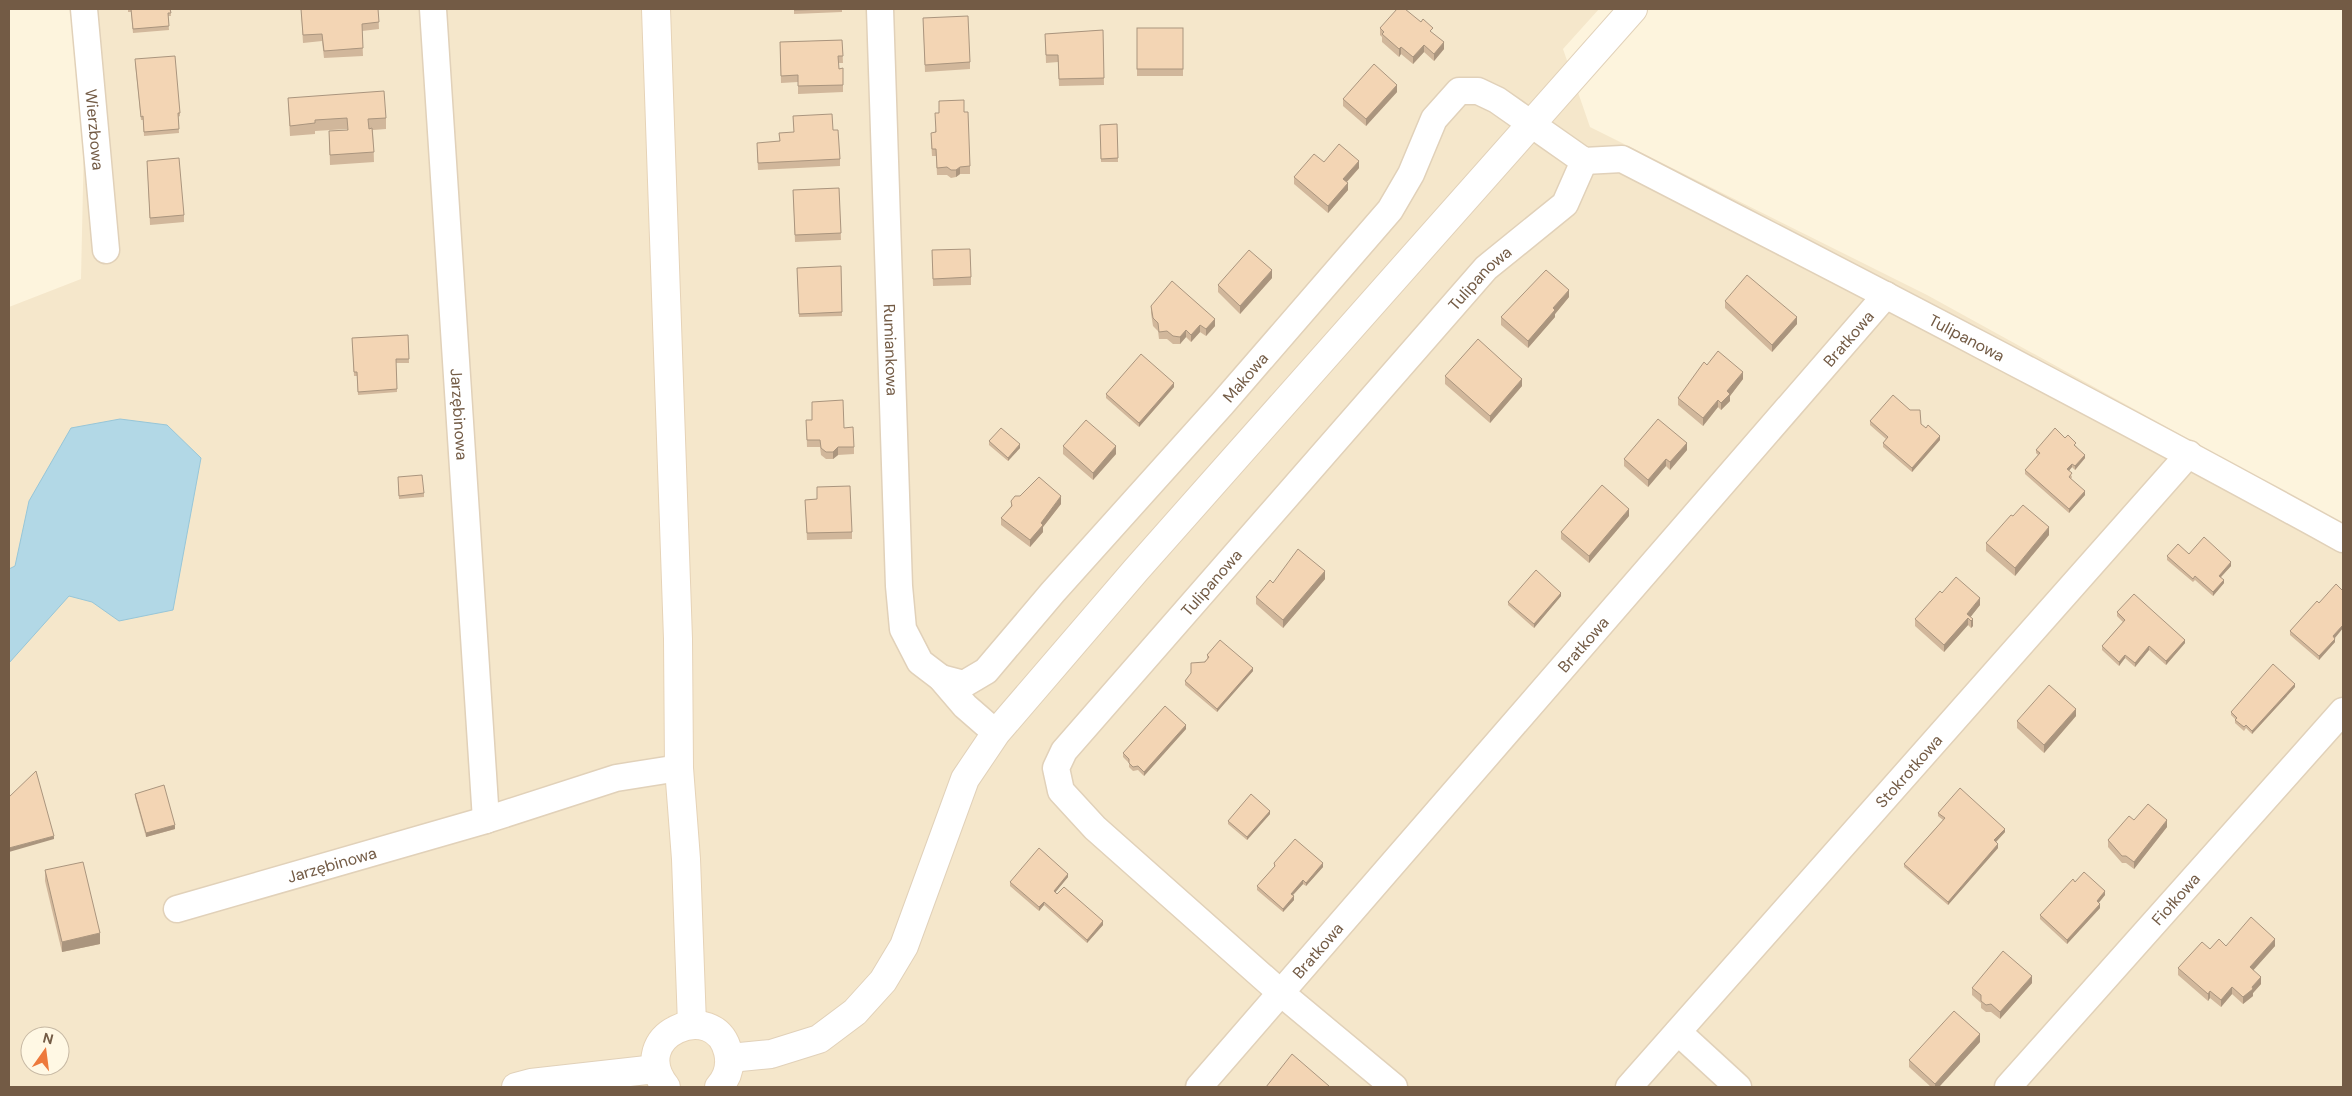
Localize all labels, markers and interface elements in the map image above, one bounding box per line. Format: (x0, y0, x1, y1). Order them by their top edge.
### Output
street label: Wierzbowa (80, 88, 109, 171)
street label: Tulipanowa (1444, 242, 1516, 315)
street label: Rumiankowa (879, 303, 903, 396)
street label: Bratkowa (1819, 306, 1879, 371)
street label: Tulipanowa (1925, 310, 2008, 367)
street label: Makowa (1218, 348, 1273, 407)
street label: Jarzębinowa (446, 368, 472, 461)
street label: Tulipanowa (1177, 545, 1247, 621)
street label: Bratkowa (1553, 612, 1613, 677)
street label: Stokrotkowa (1871, 730, 1947, 812)
street label: Jarzębinowa (285, 842, 379, 888)
street label: Fiołkowa (2147, 869, 2205, 930)
street label: Bratkowa (1288, 918, 1348, 983)
north arrow (20, 1026, 70, 1076)
text: N (41, 1028, 55, 1048)

